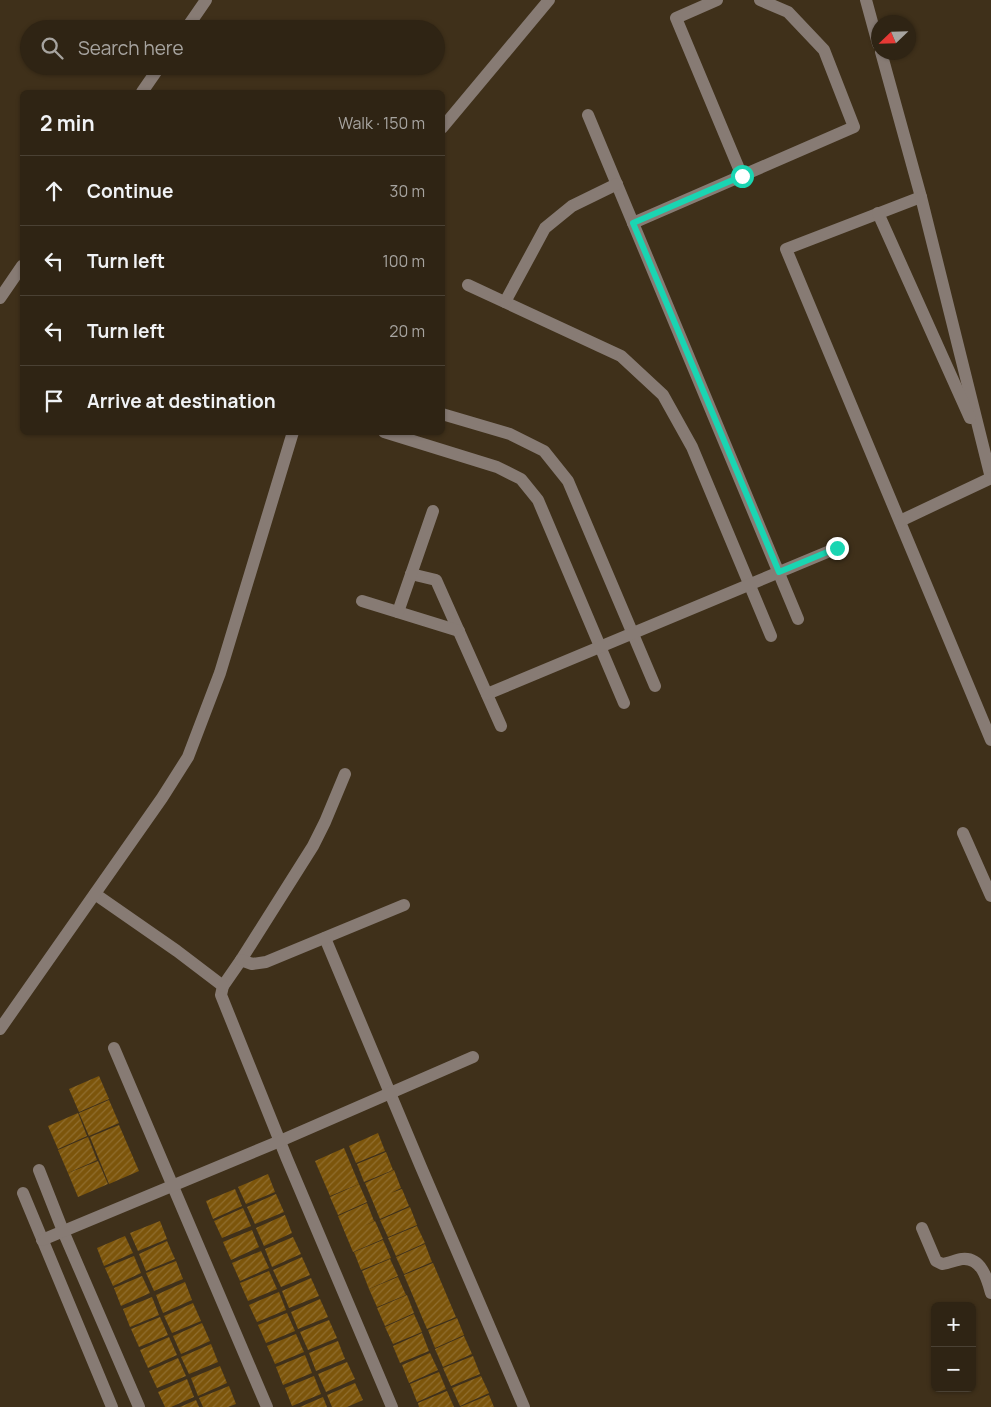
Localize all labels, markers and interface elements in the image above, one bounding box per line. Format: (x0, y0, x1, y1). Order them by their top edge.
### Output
north arrow (871, 15, 916, 60)
search box (20, 20, 445, 75)
icon: search (38, 34, 66, 62)
text: Search here (78, 35, 184, 61)
text: 2 min (40, 109, 95, 137)
text: Walk · 150 m (338, 112, 425, 134)
route start (731, 165, 754, 188)
icon: ahead (40, 177, 68, 205)
text: Continue (87, 178, 173, 204)
text: 30 m (390, 180, 425, 202)
icon: left (40, 247, 68, 275)
text: Turn left (87, 248, 165, 274)
text: 100 m (382, 250, 425, 272)
icon: left (40, 317, 68, 345)
text: Turn left (87, 318, 165, 344)
text: 20 m (389, 320, 425, 342)
icon: arrive (40, 387, 68, 415)
text: Arrive at destination (87, 388, 276, 414)
route end (826, 537, 849, 560)
map controls (931, 1302, 976, 1392)
button: + (931, 1302, 976, 1347)
button: − (931, 1347, 976, 1392)

